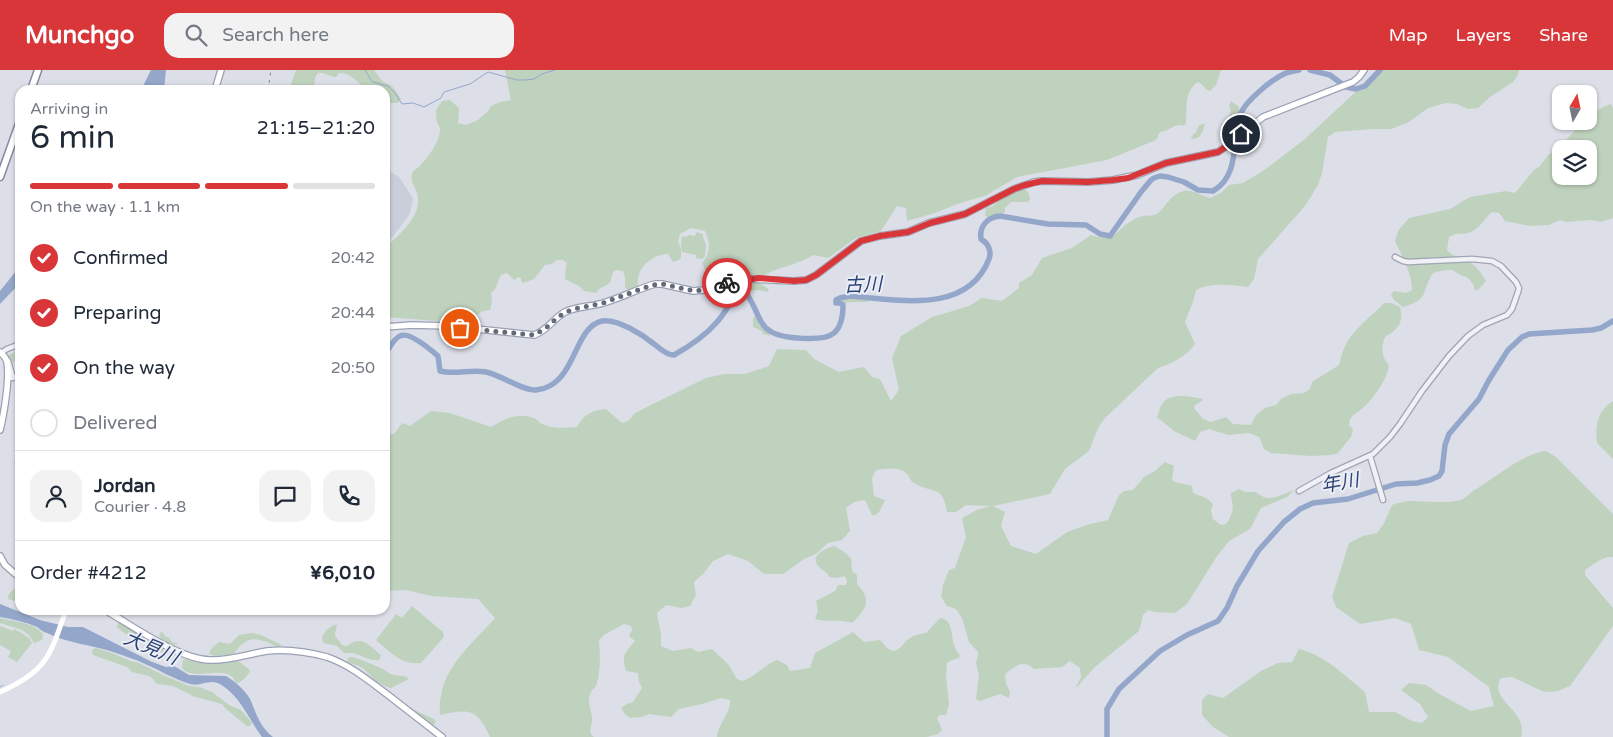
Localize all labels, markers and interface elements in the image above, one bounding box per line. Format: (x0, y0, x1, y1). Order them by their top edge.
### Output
search box (164, 13, 514, 58)
text: Munchgo (25, 21, 134, 50)
icon: search (182, 21, 210, 49)
text: Search here (222, 24, 329, 46)
text: Map (1389, 24, 1428, 46)
text: Layers (1456, 24, 1511, 46)
text: Share (1539, 24, 1588, 46)
north arrow (1552, 85, 1598, 130)
map controls (1552, 85, 1597, 185)
text: Arriving in (30, 99, 108, 119)
pin (1220, 113, 1262, 155)
text: 21:15–21:20 (257, 117, 375, 139)
text: 6 min (30, 119, 115, 157)
icon: home (1227, 120, 1255, 148)
button: layers (1552, 140, 1597, 185)
text: On the way · 1.1 km (30, 197, 180, 217)
icon: check (30, 244, 58, 272)
text: Confirmed (73, 247, 168, 269)
text: 20:42 (331, 248, 375, 268)
courier (702, 258, 752, 308)
icon: bike (713, 269, 741, 297)
water label: 古川 (844, 273, 884, 297)
icon: check (30, 299, 58, 327)
text: Preparing (73, 302, 162, 324)
text: 20:44 (331, 303, 375, 323)
pin (439, 307, 481, 349)
icon: bag (446, 314, 474, 342)
icon: check (30, 354, 58, 382)
text: On the way (73, 357, 175, 379)
text: 20:50 (331, 358, 375, 378)
text: Delivered (73, 412, 158, 434)
water label: 年川 (1319, 469, 1363, 497)
button: person (30, 470, 82, 522)
button: chat (259, 470, 311, 522)
button: phone (323, 470, 375, 522)
text: Jordan (94, 475, 156, 497)
text: Courier · 4.8 (94, 497, 186, 517)
text: Order #4212 (30, 562, 147, 584)
text: ¥6,010 (310, 562, 375, 584)
water label: 大見川 (120, 627, 183, 670)

